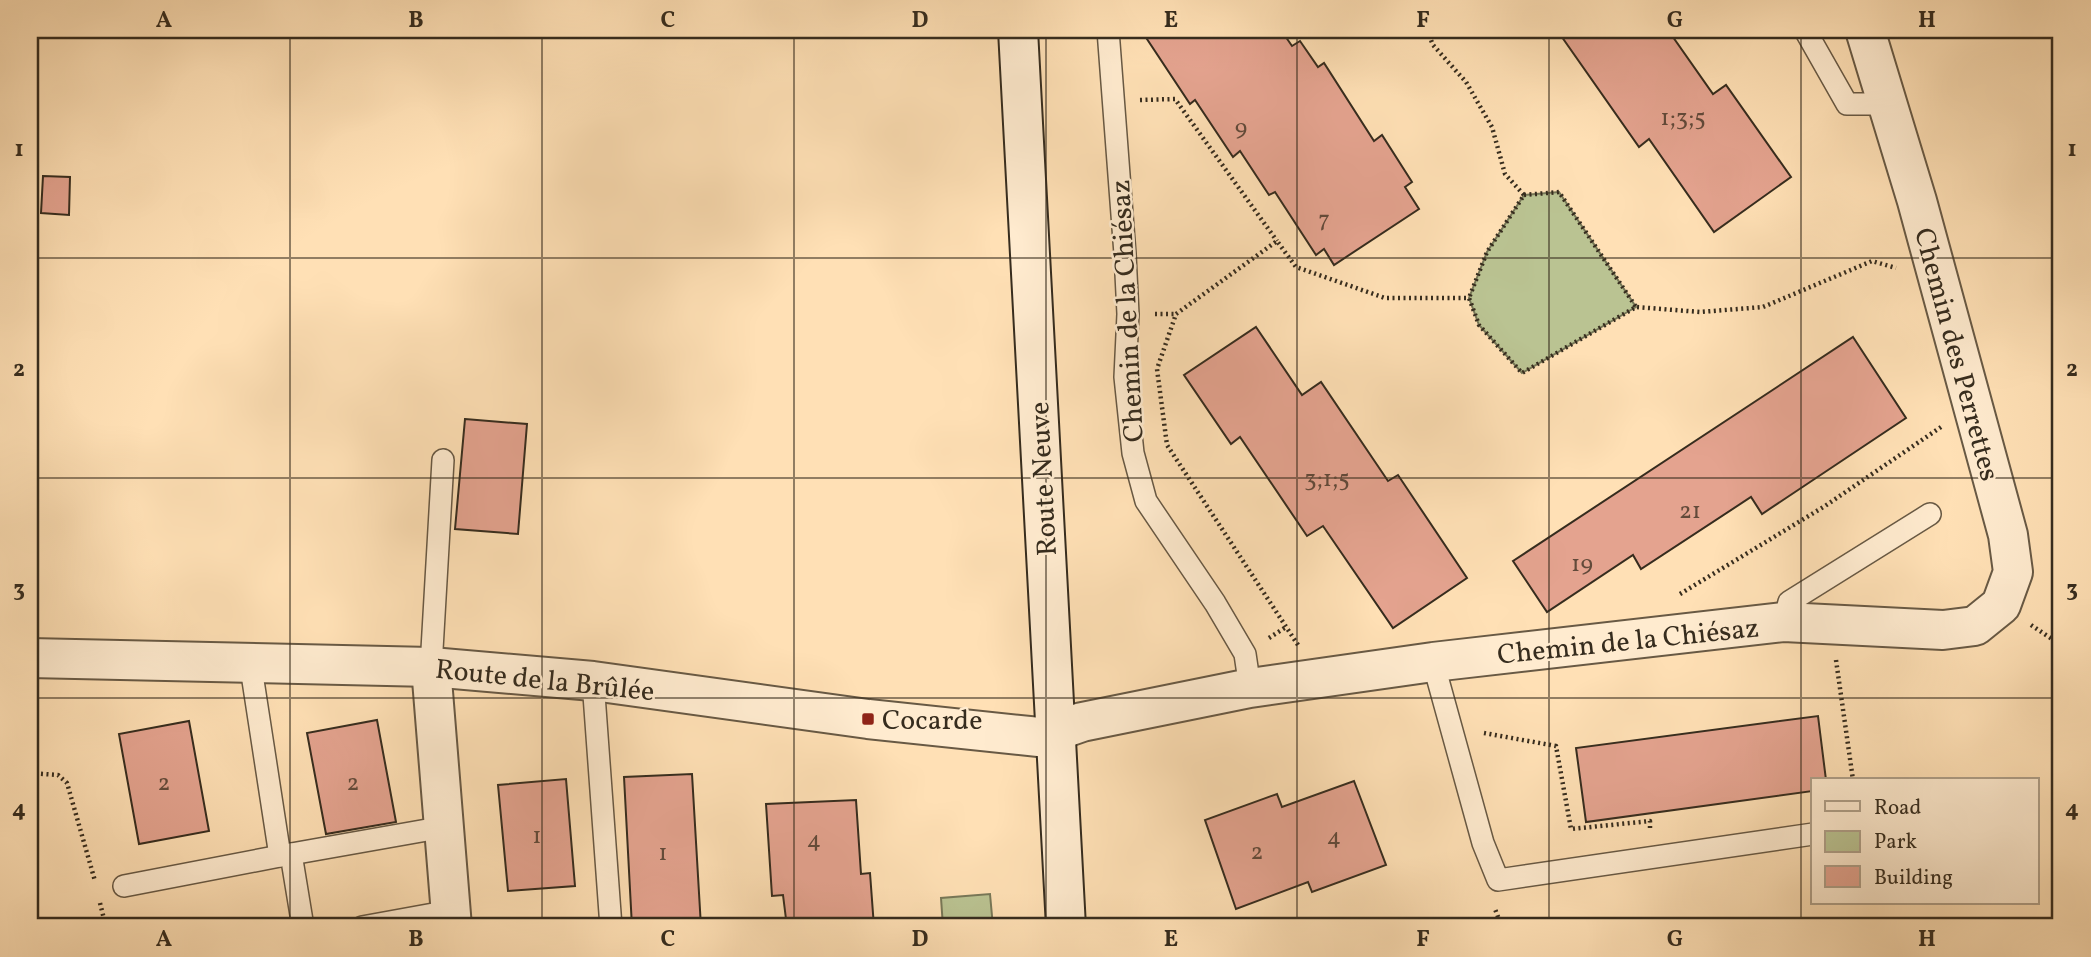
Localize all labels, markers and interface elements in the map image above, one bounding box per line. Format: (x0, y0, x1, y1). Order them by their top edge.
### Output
text: A (156, 5, 172, 37)
text: B (408, 5, 424, 37)
text: C (661, 5, 675, 37)
text: D (912, 5, 929, 37)
text: E (1164, 5, 1178, 37)
text: F (1416, 5, 1430, 37)
text: G (1667, 5, 1683, 37)
text: H (1918, 5, 1936, 37)
house number: 1;3;5 (1660, 102, 1706, 136)
house number: 9 (1235, 112, 1247, 146)
text: 1 (14, 134, 24, 166)
text: 1 (2067, 134, 2077, 166)
street label: Chemin de la Chiésaz (1102, 179, 1155, 443)
house number: 7 (1318, 204, 1330, 238)
street label: Chemin des Perrettes (1903, 224, 2008, 486)
text: 2 (13, 354, 25, 386)
text: 2 (2066, 354, 2078, 386)
street label: Route Neuve (1021, 401, 1068, 557)
house number: 3;1;5 (1304, 463, 1350, 497)
house number: 21 (1679, 495, 1701, 529)
house number: 19 (1571, 548, 1593, 582)
text: 3 (13, 574, 25, 606)
text: 3 (2066, 574, 2078, 606)
street label: Chemin de la Chiésaz (1495, 609, 1761, 676)
street label: Route de la Brûlée (433, 651, 656, 712)
place label: Cocarde (882, 702, 982, 741)
marker: Cocarde (860, 711, 876, 727)
house number: 2 (158, 767, 170, 801)
house number: 2 (347, 767, 359, 801)
legend (1811, 778, 2038, 904)
text: 4 (12, 794, 26, 826)
text: Road (1874, 794, 1921, 823)
text: 4 (2065, 794, 2079, 826)
house number: 1 (532, 820, 542, 854)
house number: 4 (1327, 821, 1341, 855)
house number: 4 (807, 824, 821, 858)
text: Park (1874, 828, 1917, 857)
house number: 2 (1251, 836, 1263, 870)
house number: 1 (658, 837, 668, 871)
text: Building (1874, 864, 1953, 893)
text: A (156, 924, 172, 956)
text: B (408, 924, 424, 956)
text: C (661, 924, 675, 956)
text: D (912, 924, 929, 956)
text: E (1164, 924, 1178, 956)
text: F (1416, 924, 1430, 956)
text: G (1667, 924, 1683, 956)
text: H (1918, 924, 1936, 956)

